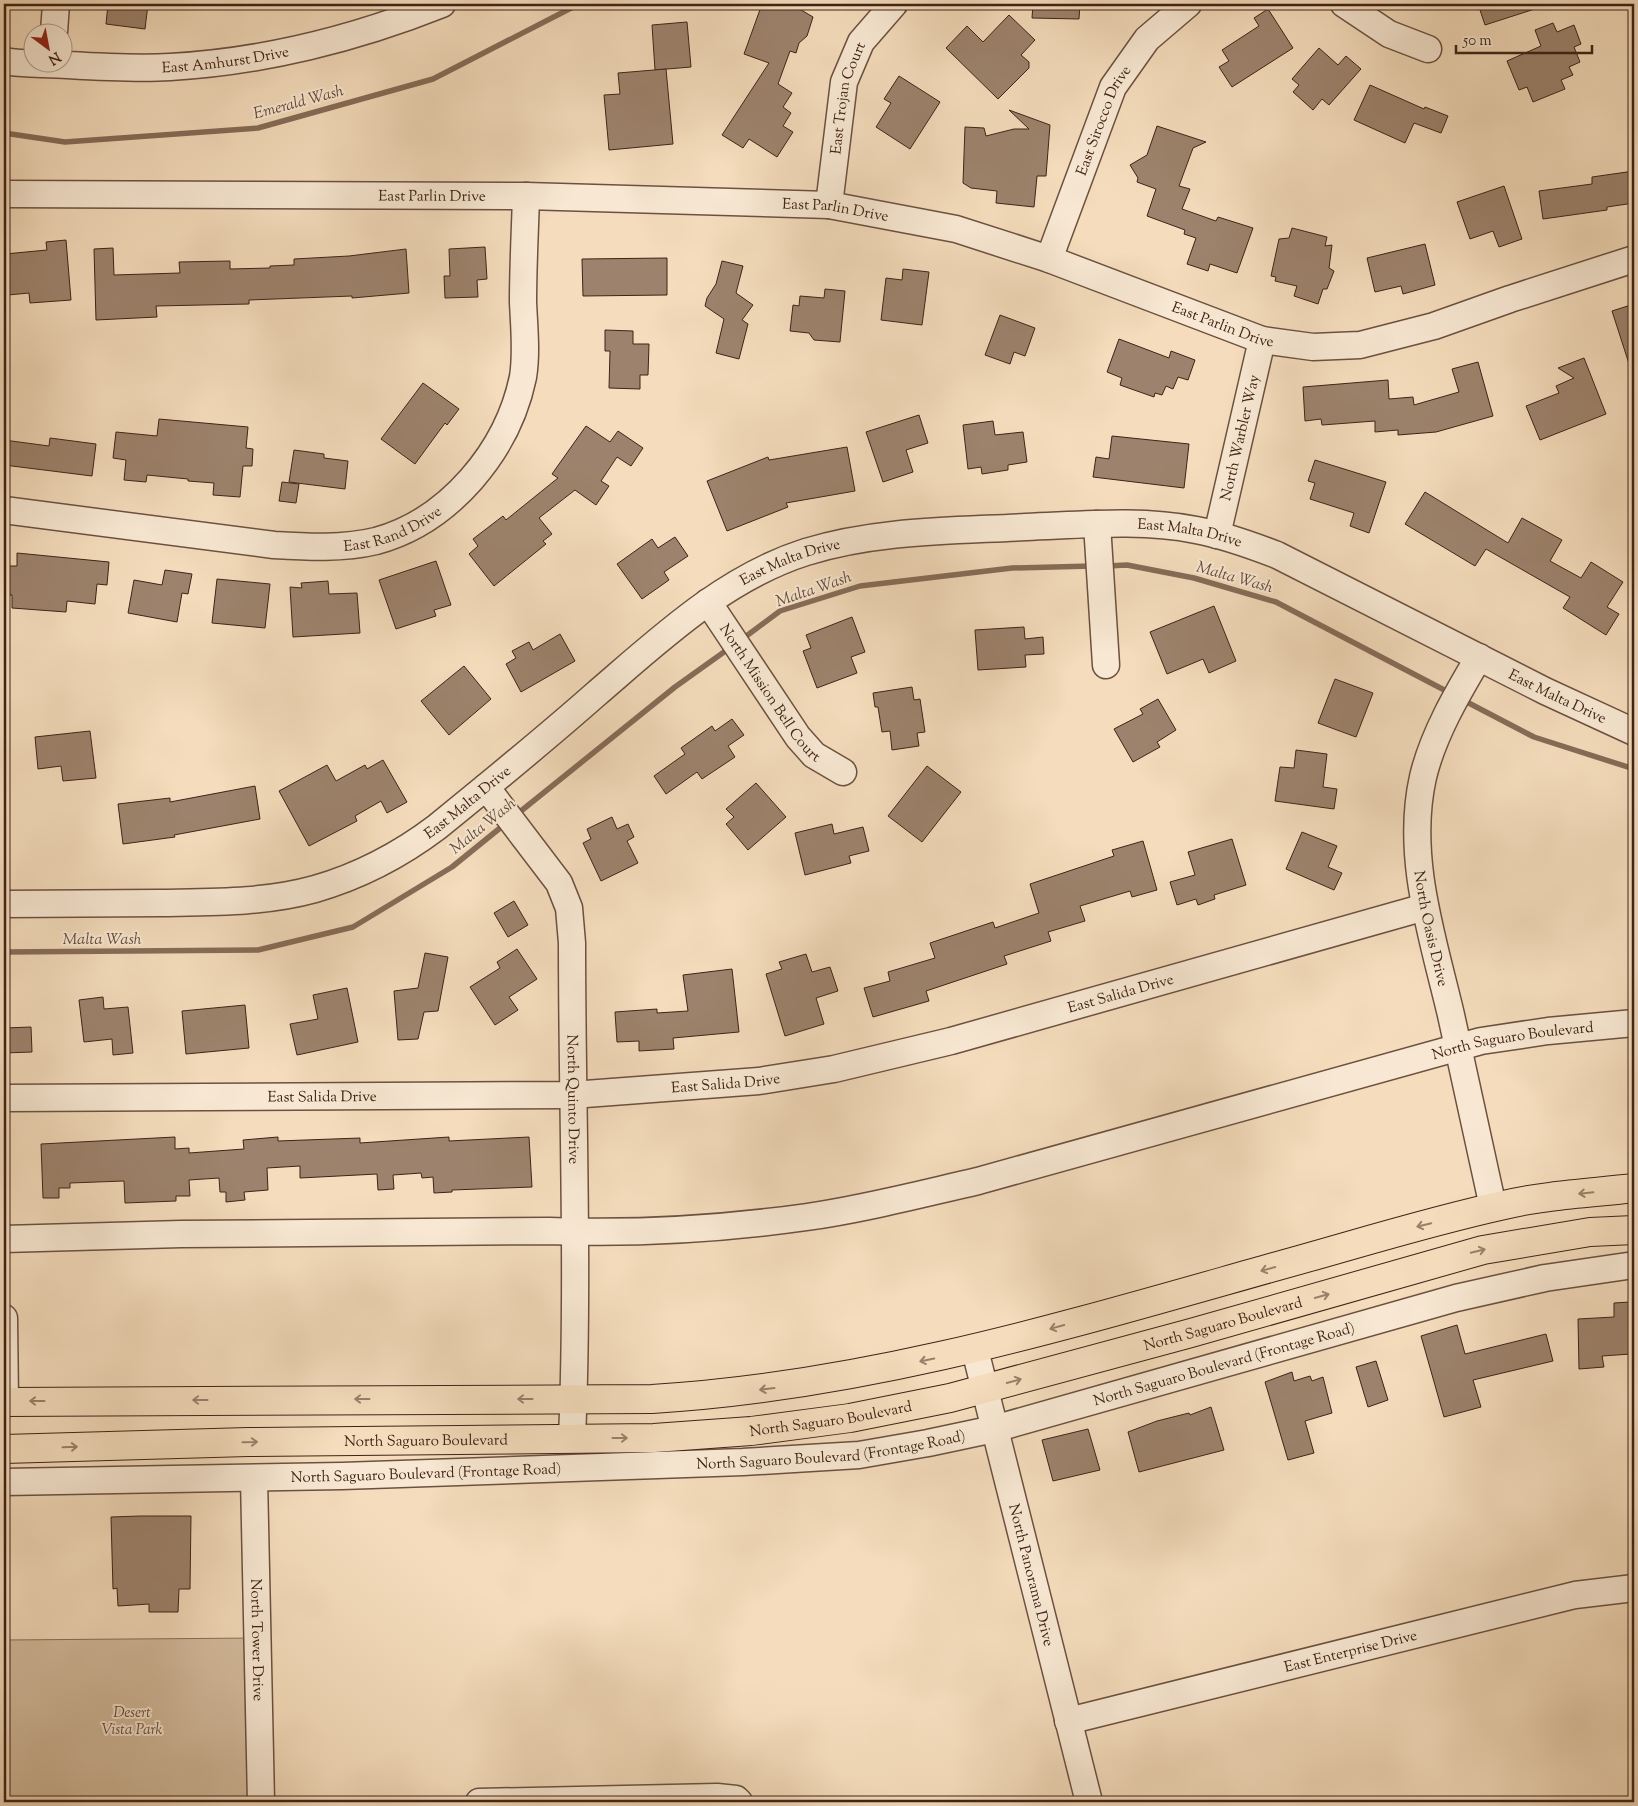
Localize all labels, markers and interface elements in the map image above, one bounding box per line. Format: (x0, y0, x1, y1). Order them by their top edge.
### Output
north arrow (22, 22, 72, 72)
scale bar (1456, 22, 1592, 54)
text: 50 m (1462, 31, 1492, 52)
street label: East Trojan Court (826, 39, 872, 156)
street label: East Amhurst Drive (161, 42, 291, 79)
text: N (44, 46, 64, 69)
street label: East Sirocco Drive (1072, 62, 1137, 179)
water label: Emerald Wash (251, 80, 347, 127)
street label: East Parlin Drive (378, 186, 486, 208)
street label: East Parlin Drive (782, 195, 890, 228)
street label: East Parlin Drive (1168, 298, 1275, 353)
street label: North Warbler Way (1216, 372, 1266, 503)
street label: East Rand Drive (343, 502, 447, 558)
street label: East Malta Drive (1137, 515, 1245, 554)
street label: East Malta Drive (736, 534, 842, 592)
water label: Malta Wash (1193, 556, 1276, 600)
water label: Malta Wash (773, 567, 855, 614)
street label: North Mission Bell Court (713, 620, 824, 768)
street label: East Malta Drive (1504, 665, 1610, 730)
street label: East Malta Drive (420, 762, 516, 845)
water label: Malta Wash (446, 793, 522, 861)
street label: North Oasis Drive (1408, 869, 1453, 989)
water label: Malta Wash (63, 929, 142, 952)
street label: East Salida Drive (1066, 970, 1176, 1019)
street label: North Saguaro Boulevard (1430, 1018, 1595, 1066)
street label: North Quinto Drive (561, 1034, 583, 1164)
street label: East Salida Drive (670, 1069, 782, 1100)
street label: East Salida Drive (267, 1087, 377, 1109)
one-way arrow (1578, 1188, 1594, 1198)
one-way arrow (1417, 1220, 1433, 1230)
one-way arrow (1470, 1246, 1486, 1255)
one-way arrow (1261, 1265, 1277, 1274)
one-way arrow (1314, 1290, 1330, 1300)
street label: North Saguaro Boulevard (1142, 1293, 1306, 1357)
street label: North Saguaro Boulevard (Frontage Road) (1091, 1318, 1357, 1412)
one-way arrow (1050, 1323, 1066, 1333)
one-way arrow (920, 1356, 936, 1365)
one-way arrow (1005, 1375, 1021, 1385)
one-way arrow (759, 1384, 775, 1394)
one-way arrow (354, 1394, 370, 1404)
one-way arrow (517, 1394, 533, 1404)
one-way arrow (192, 1395, 208, 1405)
one-way arrow (29, 1397, 45, 1406)
street label: North Saguaro Boulevard (748, 1397, 914, 1443)
street label: North Saguaro Boulevard (Frontage Road) (696, 1426, 967, 1476)
street label: North Saguaro Boulevard (344, 1430, 509, 1453)
one-way arrow (612, 1433, 628, 1443)
one-way arrow (242, 1437, 258, 1446)
one-way arrow (62, 1442, 78, 1451)
street label: North Saguaro Boulevard (Frontage Road) (290, 1459, 562, 1489)
street label: North Panorama Drive (1002, 1502, 1058, 1649)
street label: North Tower Drive (244, 1578, 268, 1701)
street label: East Enterprise Drive (1282, 1626, 1419, 1679)
park label: Desert Vista Park (102, 1703, 163, 1741)

